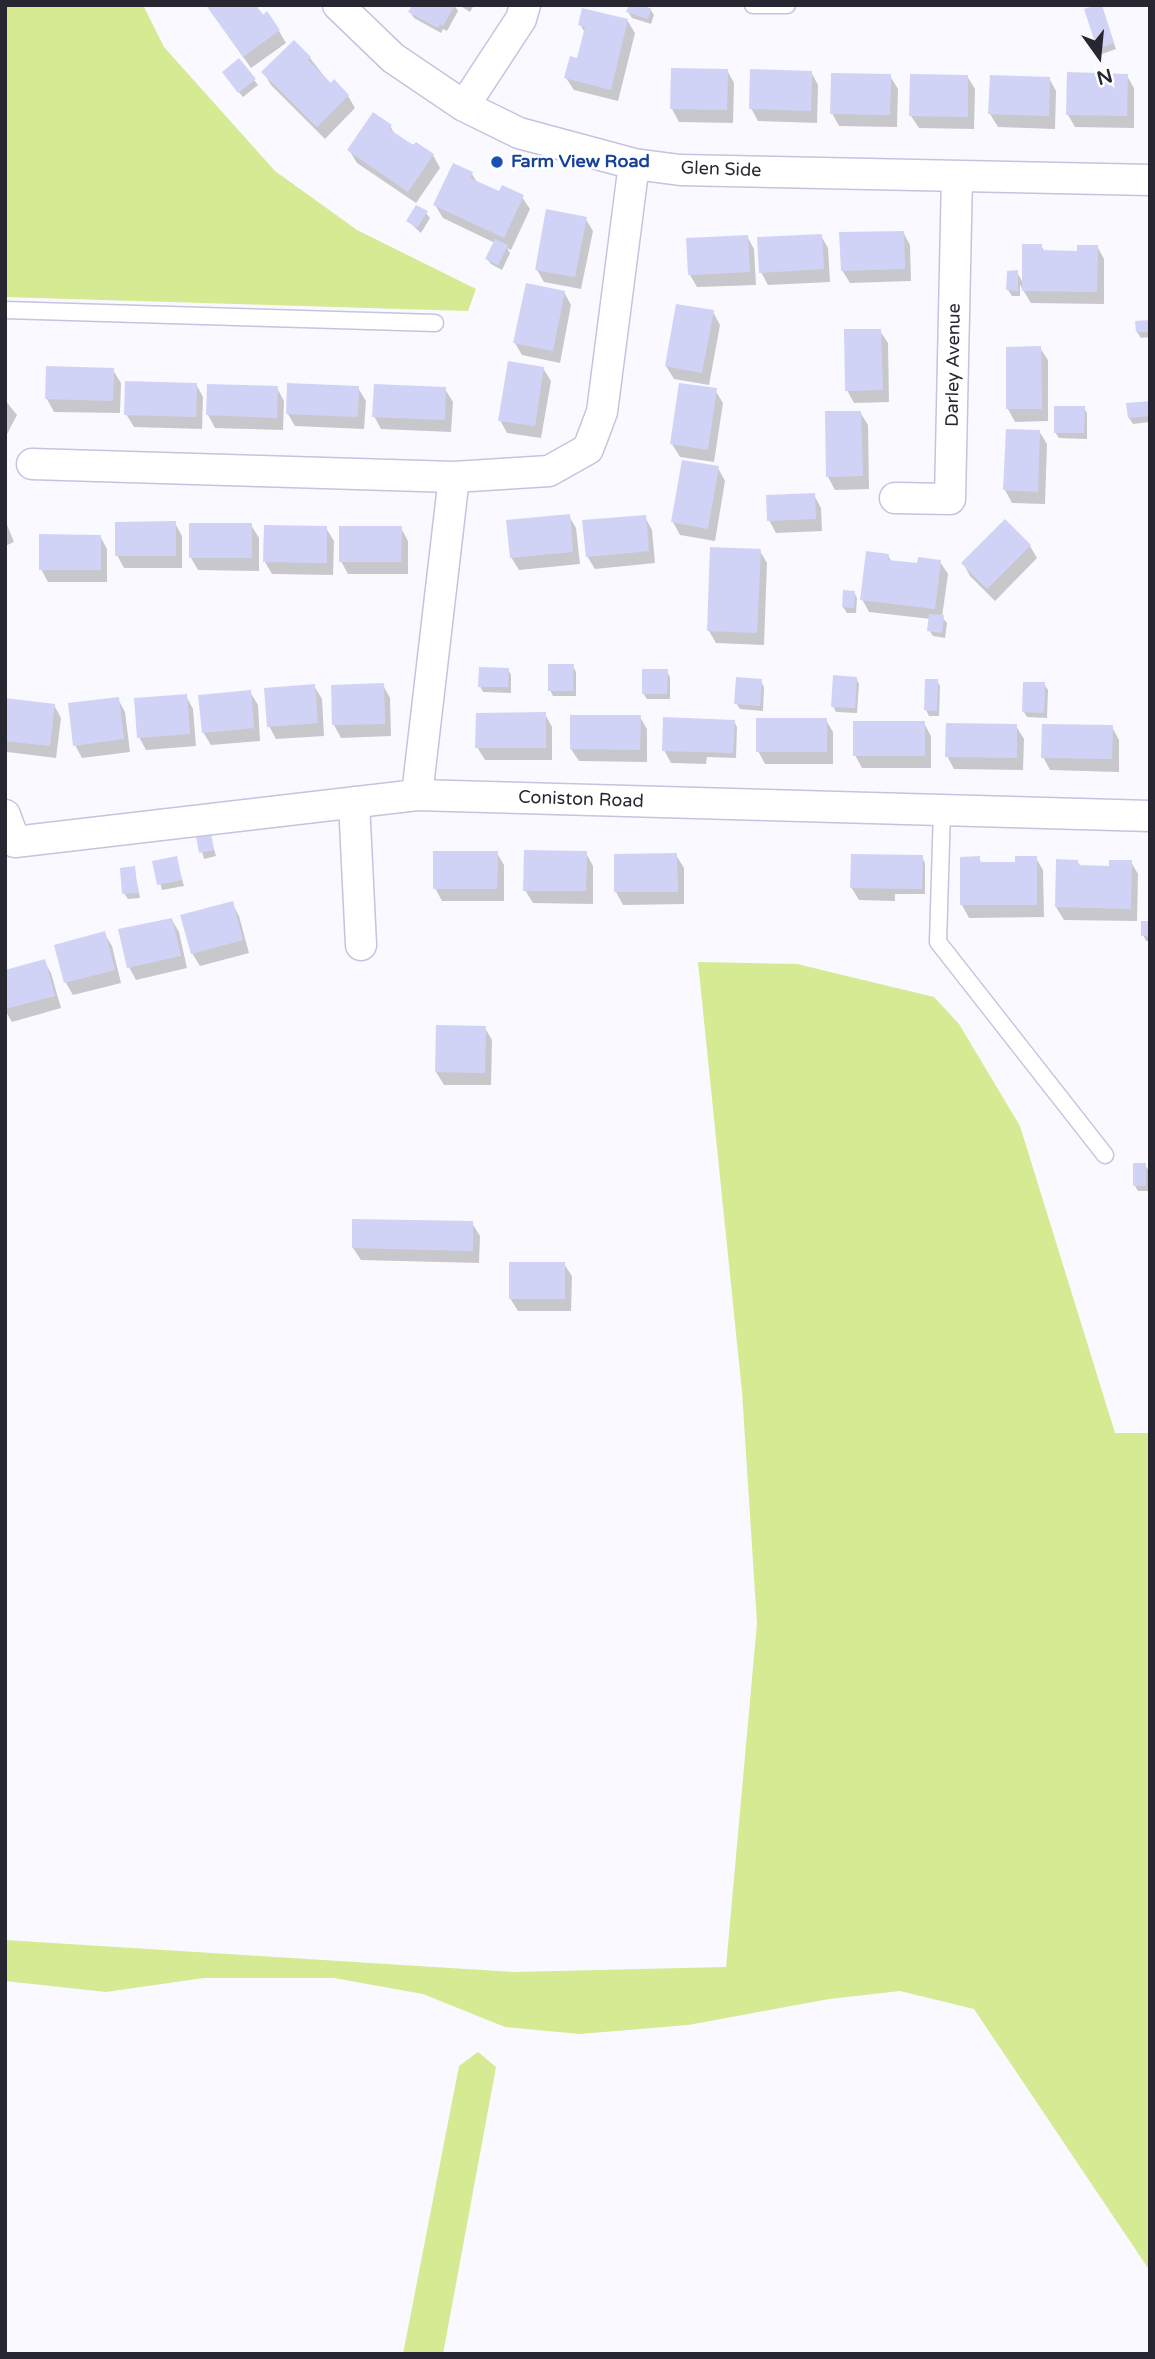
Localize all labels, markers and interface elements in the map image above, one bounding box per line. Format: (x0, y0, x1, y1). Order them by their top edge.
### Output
north arrow (1064, 21, 1134, 91)
text: N (1094, 64, 1115, 89)
place label: Farm View Road (511, 151, 650, 173)
marker: Farm View Road (489, 154, 505, 170)
street label: Glen Side (680, 158, 762, 182)
street label: Darley Avenue (942, 303, 966, 427)
street label: Coniston Road (518, 787, 644, 813)

